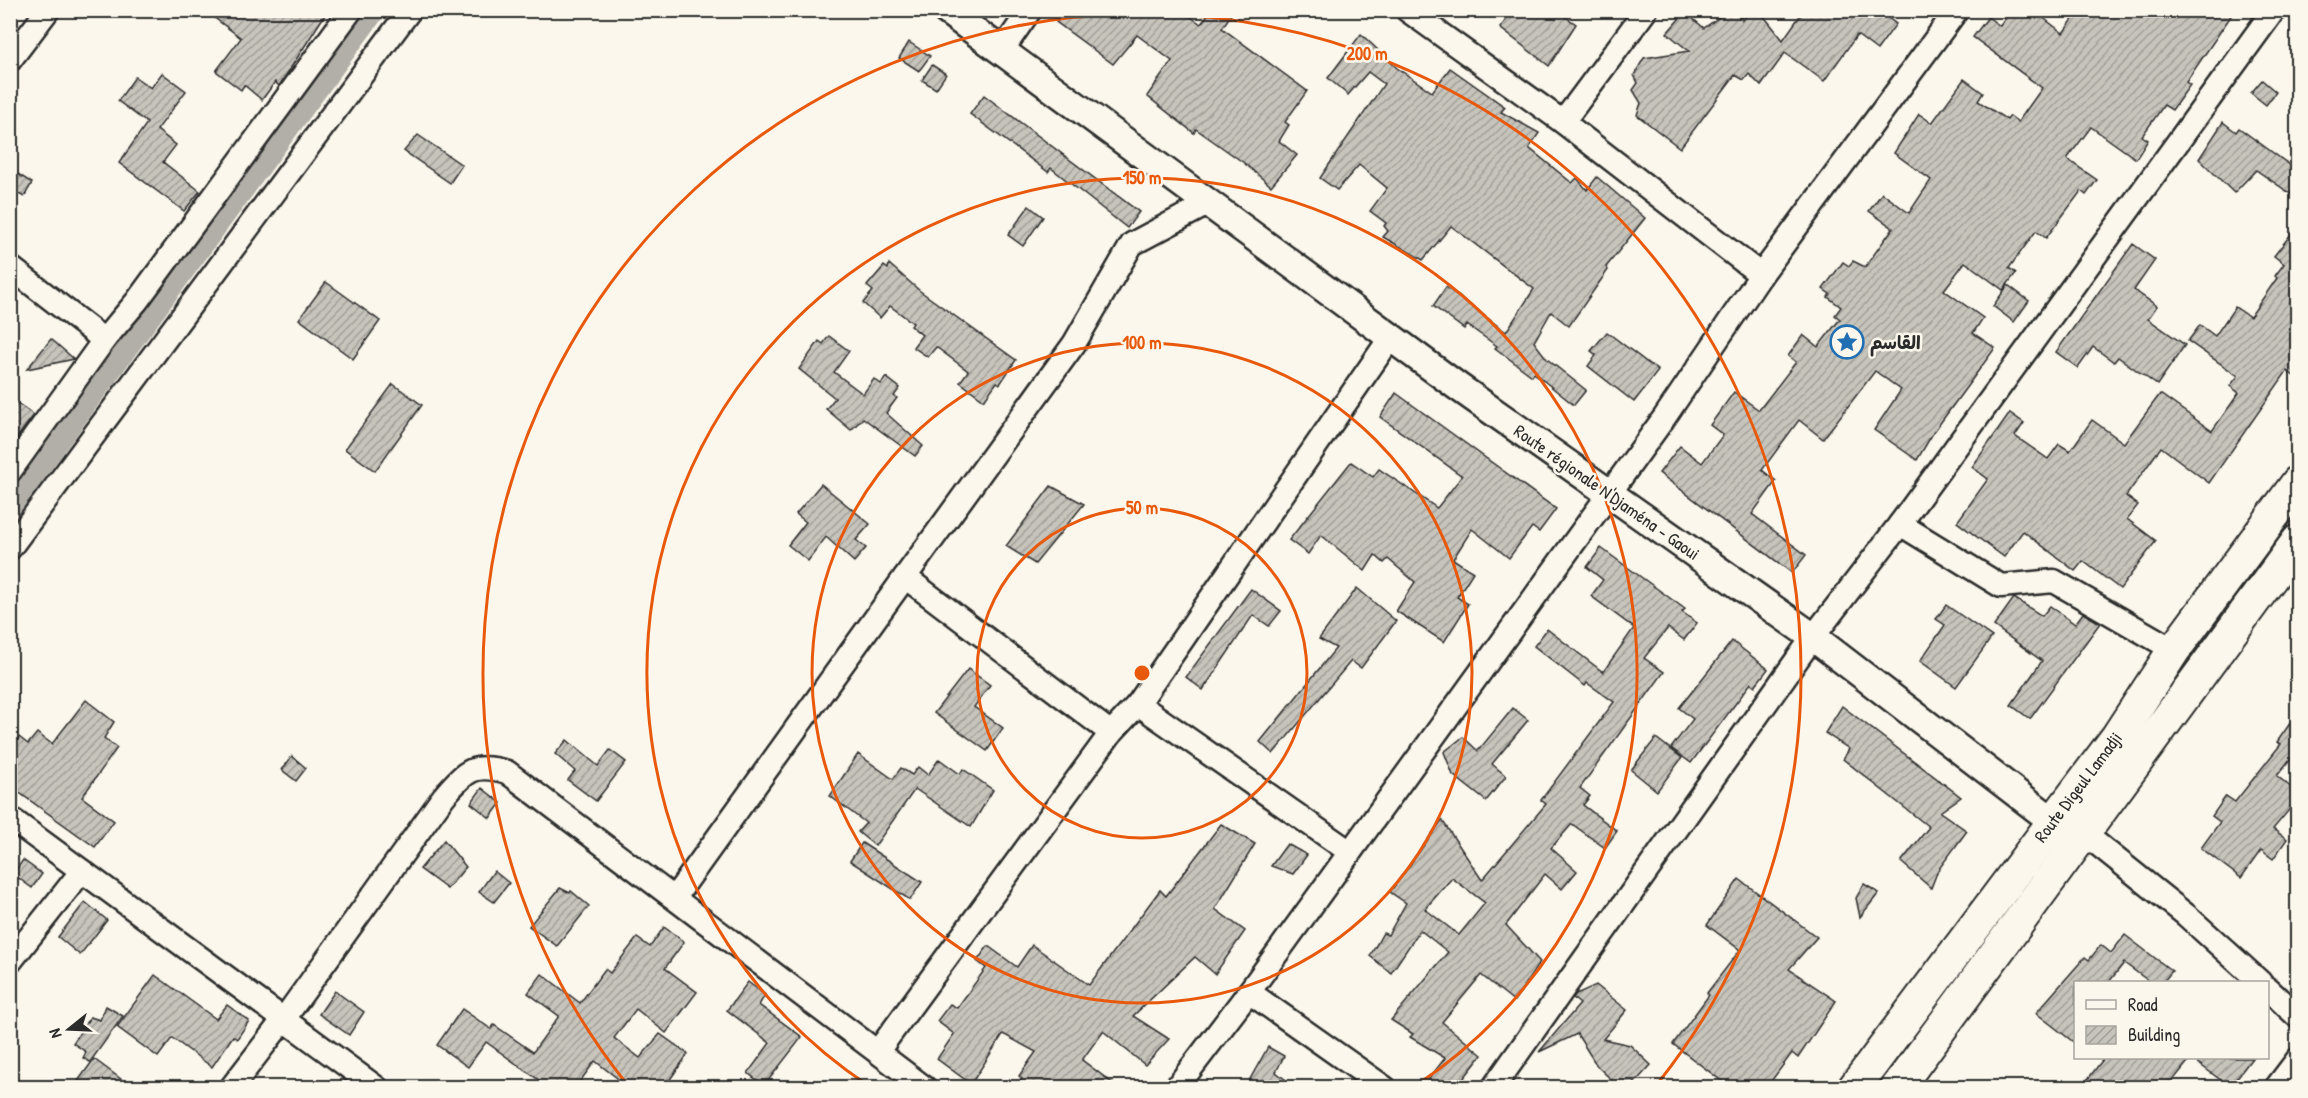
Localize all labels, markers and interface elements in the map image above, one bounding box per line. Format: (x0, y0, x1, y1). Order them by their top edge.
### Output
text: 200 m (1347, 41, 1387, 66)
text: 150 m (1123, 165, 1161, 190)
place icon: القاسم (1829, 324, 1865, 360)
text: 100 m (1122, 330, 1162, 355)
place label: القاسم (1870, 330, 1921, 357)
street label: Route régionale N'Djaména - Gaoui (1509, 418, 1705, 566)
text: 50 m (1126, 495, 1158, 520)
centre of rings (1132, 663, 1152, 683)
street label: Route Digeul Lamadji (2028, 727, 2128, 847)
legend (2074, 981, 2269, 1059)
text: Road (2128, 992, 2158, 1017)
north arrow (39, 999, 99, 1059)
text: Building (2128, 1022, 2180, 1047)
text: N (43, 1026, 67, 1041)

